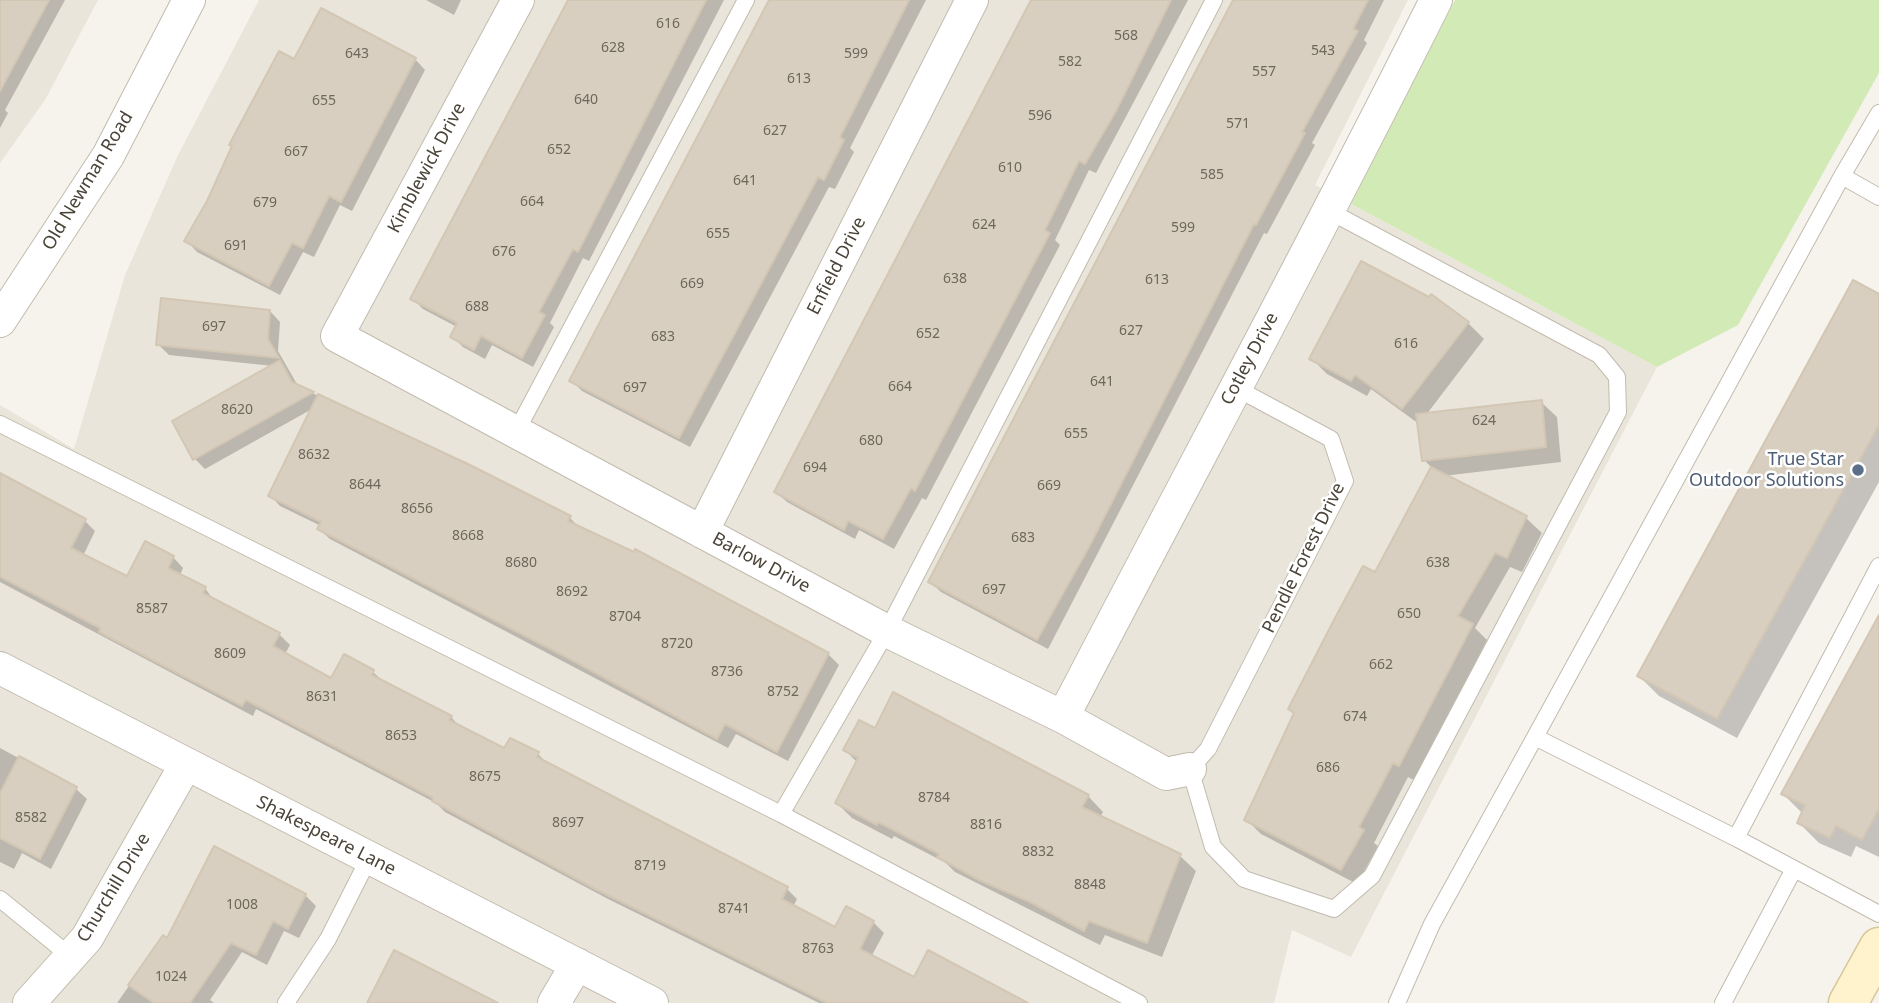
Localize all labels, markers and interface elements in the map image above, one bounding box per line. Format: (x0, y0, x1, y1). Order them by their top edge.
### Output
house number: 616 (656, 16, 680, 32)
house number: 568 (1114, 28, 1138, 44)
house number: 628 (601, 40, 625, 56)
house number: 543 (1311, 43, 1335, 59)
house number: 643 (345, 46, 369, 62)
house number: 599 (844, 46, 868, 62)
house number: 582 (1058, 54, 1082, 70)
house number: 557 (1252, 64, 1276, 80)
house number: 613 (787, 71, 811, 87)
house number: 640 (574, 92, 598, 108)
house number: 655 (312, 93, 336, 109)
street label: Kimblewick Drive (384, 99, 470, 237)
street label: Old Newman Road (38, 108, 138, 254)
house number: 596 (1028, 108, 1052, 124)
house number: 571 (1226, 116, 1250, 132)
house number: 627 (763, 123, 787, 139)
house number: 652 (547, 142, 571, 158)
house number: 667 (284, 144, 308, 160)
house number: 610 (998, 160, 1022, 176)
house number: 585 (1200, 167, 1224, 183)
house number: 641 (733, 173, 757, 189)
house number: 664 (520, 194, 544, 210)
house number: 679 (253, 195, 277, 211)
street label: Enfield Drive (803, 213, 871, 319)
house number: 624 (972, 217, 996, 233)
house number: 599 (1171, 220, 1195, 236)
house number: 655 (706, 226, 730, 242)
house number: 691 (224, 238, 248, 254)
house number: 676 (492, 244, 516, 260)
house number: 638 (943, 271, 967, 287)
house number: 613 (1145, 272, 1169, 288)
house number: 669 (680, 276, 704, 292)
house number: 688 (465, 299, 489, 315)
street label: Cotley Drive (1217, 309, 1283, 409)
house number: 697 (202, 319, 226, 335)
house number: 627 (1119, 323, 1143, 339)
house number: 652 (916, 326, 940, 342)
house number: 683 (651, 329, 675, 345)
house number: 616 (1394, 336, 1418, 352)
house number: 641 (1090, 374, 1114, 390)
house number: 664 (888, 379, 912, 395)
house number: 697 (623, 380, 647, 396)
house number: 8620 (221, 402, 253, 418)
house number: 624 (1472, 413, 1496, 429)
house number: 655 (1064, 426, 1088, 442)
house number: 680 (859, 433, 883, 449)
house number: 8632 (298, 447, 330, 463)
place label: True Star Outdoor Solutions (1689, 449, 1844, 491)
house number: 694 (803, 460, 827, 476)
marker: True Star Outdoor Solutions (1850, 462, 1866, 478)
house number: 8644 (349, 477, 381, 493)
house number: 669 (1037, 478, 1061, 494)
street label: Pendle Forest Drive (1258, 479, 1350, 637)
house number: 8656 (401, 501, 433, 517)
house number: 8668 (452, 528, 484, 544)
street label: Barlow Drive (708, 528, 814, 598)
house number: 683 (1011, 530, 1035, 546)
house number: 8680 (505, 555, 537, 571)
house number: 638 (1426, 555, 1450, 571)
house number: 697 (982, 582, 1006, 598)
house number: 8692 (556, 584, 588, 600)
house number: 8587 (136, 601, 168, 617)
house number: 650 (1397, 606, 1421, 622)
house number: 8704 (609, 609, 641, 625)
house number: 8720 (661, 636, 693, 652)
house number: 8609 (214, 646, 246, 662)
house number: 662 (1369, 657, 1393, 673)
house number: 8736 (711, 664, 743, 680)
house number: 8752 (767, 684, 799, 700)
house number: 8631 (306, 689, 338, 705)
house number: 674 (1343, 709, 1367, 725)
house number: 8653 (385, 728, 417, 744)
house number: 686 (1316, 760, 1340, 776)
house number: 8675 (469, 769, 501, 785)
house number: 8784 (918, 790, 950, 806)
street label: Shakespeare Lane (253, 792, 399, 880)
house number: 8582 (15, 810, 47, 826)
house number: 8697 (552, 815, 584, 831)
house number: 8816 (970, 817, 1002, 833)
street label: Churchill Drive (73, 829, 155, 947)
house number: 8832 (1022, 844, 1054, 860)
house number: 8719 (634, 858, 666, 874)
house number: 8848 (1074, 877, 1106, 893)
house number: 1008 (226, 897, 258, 913)
house number: 8741 (718, 901, 750, 917)
house number: 8763 (802, 941, 834, 957)
house number: 1024 (155, 969, 187, 985)

